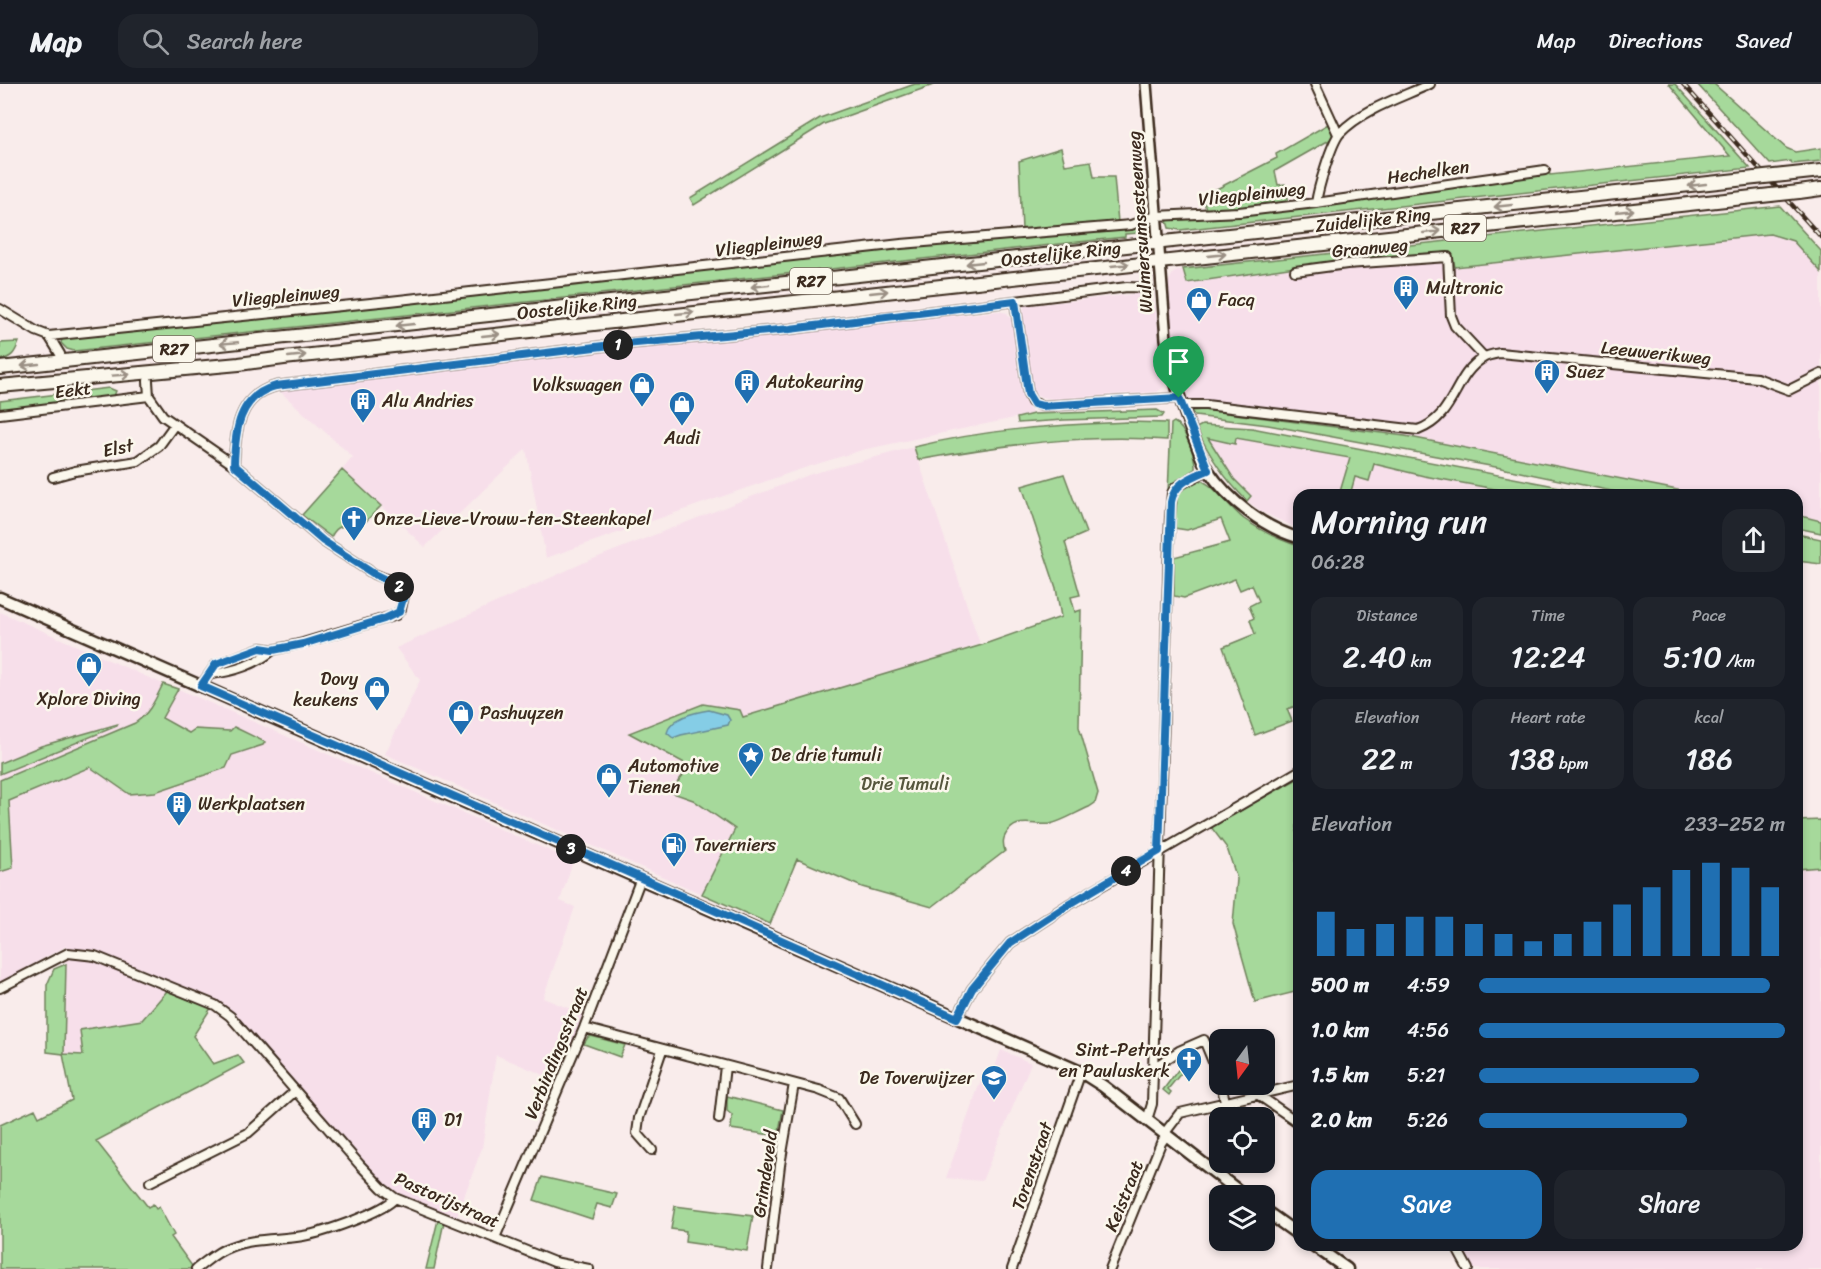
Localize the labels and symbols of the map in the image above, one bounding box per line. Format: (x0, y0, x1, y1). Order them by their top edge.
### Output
street label: Wulmersumsesteenweg (1118, 130, 1162, 314)
street label: Hechelken (1385, 150, 1471, 194)
street label: Vliegpleinweg (1197, 172, 1307, 216)
one-way arrow (1688, 180, 1708, 191)
street label: Zuidelijke Ring (1314, 198, 1432, 242)
one-way arrow (1494, 200, 1514, 211)
one-way arrow (1615, 205, 1635, 216)
road number: R27 (1444, 215, 1486, 241)
street label: Vliegpleinweg (713, 222, 825, 266)
one-way arrow (1421, 226, 1441, 237)
street label: Graanweg (1330, 229, 1410, 267)
street label: Oostelijke Ring (999, 232, 1123, 276)
one-way arrow (1206, 249, 1226, 260)
one-way arrow (966, 258, 986, 269)
one-way arrow (1109, 260, 1129, 271)
road number: R27 (790, 268, 832, 294)
place label: Multronic (1426, 272, 1504, 304)
building icon: Multronic (1391, 273, 1421, 311)
street label: Vliegpleinweg (231, 275, 341, 317)
one-way arrow (751, 281, 771, 292)
place label: Facq (1218, 284, 1255, 316)
street label: Oostelijke Ring (515, 285, 639, 329)
shop icon: Facq (1184, 285, 1214, 323)
one-way arrow (868, 286, 888, 297)
one-way arrow (674, 308, 694, 319)
one-way arrow (395, 320, 415, 331)
one-way arrow (480, 329, 500, 340)
pin: 1 (603, 330, 633, 360)
street label: Leeuwerikweg (1599, 331, 1713, 375)
road number: R27 (153, 336, 195, 362)
pin (1153, 336, 1204, 398)
one-way arrow (220, 338, 240, 349)
one-way arrow (287, 350, 307, 361)
place label: Suez (1566, 356, 1605, 388)
building icon: Suez (1532, 357, 1562, 395)
one-way arrow (21, 360, 41, 371)
place label: Autokeuring (765, 366, 864, 398)
building icon: Autokeuring (732, 367, 762, 405)
one-way arrow (111, 369, 130, 380)
place label: Volkswagen (533, 369, 622, 401)
shop icon: Volkswagen (627, 370, 657, 408)
street label: Eekt (53, 372, 93, 408)
place label: Alu Andries (381, 385, 474, 417)
building icon: Alu Andries (348, 386, 378, 424)
shop icon: Audi (667, 389, 697, 427)
place label: Audi (663, 422, 701, 454)
street label: Elst (100, 429, 137, 467)
place label: Onze-Lieve-Vrouw-ten-Steenkapel (374, 503, 652, 535)
church icon: Onze-Lieve-Vrouw-ten-Steenkapel (339, 504, 369, 542)
pin: 2 (384, 572, 414, 602)
shop icon: Xplore Diving (74, 650, 104, 688)
place label: Dovy keukens (293, 663, 359, 716)
shop icon: Dovy keukens (362, 674, 392, 712)
place label: Xplore Diving (36, 683, 141, 715)
place label: Pashuyzen (480, 697, 564, 729)
shop icon: Pashuyzen (446, 698, 476, 736)
place label: De drie tumuli (771, 739, 882, 771)
place icon: De drie tumuli (736, 740, 766, 778)
place label: Automotive Tienen (627, 750, 719, 803)
shop icon: Automotive Tienen (594, 761, 624, 799)
park label: Drie Tumuli (861, 768, 950, 800)
place label: Werkplaatsen (198, 788, 305, 820)
building icon: Werkplaatsen (164, 789, 194, 827)
place label: Taverniers (694, 829, 777, 861)
fuel station icon: Taverniers (659, 830, 689, 868)
pin: 3 (556, 834, 586, 864)
pin: 4 (1111, 856, 1141, 886)
street label: Verbindingsstraat (515, 982, 597, 1124)
north arrow (1209, 1029, 1275, 1095)
place label: Sint-Petrus en Pauluskerk (1059, 1034, 1171, 1087)
church icon: Sint-Petrus en Pauluskerk (1174, 1045, 1204, 1083)
place label: De Toverwijzer (859, 1062, 976, 1094)
school or university icon: De Toverwijzer (979, 1063, 1009, 1101)
place label: D1 (444, 1104, 463, 1136)
building icon: D1 (409, 1105, 439, 1143)
street label: Torenstraat (1002, 1117, 1062, 1215)
street label: Grimdeveld (743, 1127, 787, 1220)
street label: Keistraat (1095, 1155, 1153, 1237)
street label: Pastorijstraat (389, 1163, 505, 1238)

